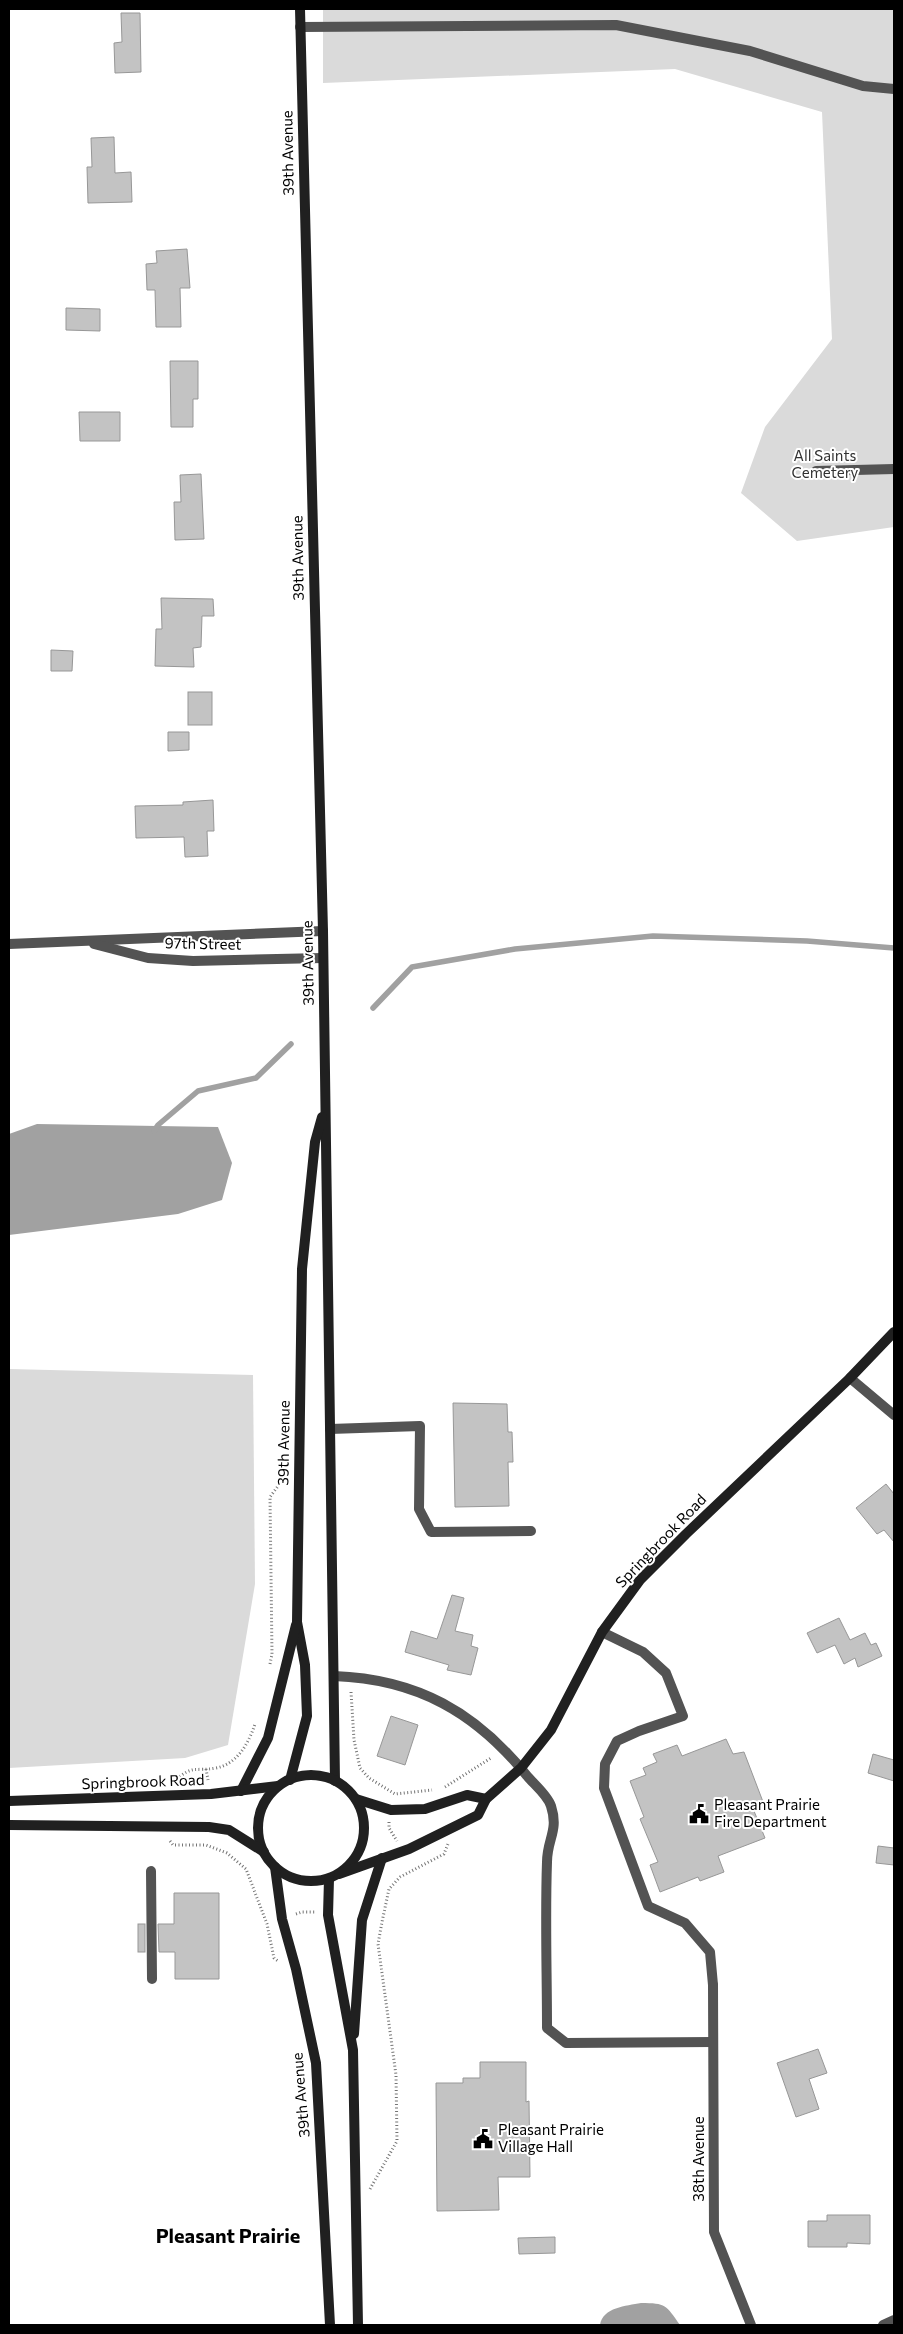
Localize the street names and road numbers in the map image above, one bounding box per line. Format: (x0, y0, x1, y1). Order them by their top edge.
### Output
street label: 39th Avenue (277, 110, 297, 196)
street label: 39th Avenue (287, 515, 307, 601)
street label: 39th Avenue (297, 920, 317, 1006)
street label: 97th Street (164, 933, 242, 953)
street label: 39th Avenue (273, 1400, 293, 1486)
street label: Springbrook Road (611, 1490, 709, 1591)
street label: Springbrook Road (81, 1770, 205, 1792)
street label: 39th Avenue (287, 2052, 313, 2138)
street label: 38th Avenue (689, 2116, 707, 2202)

